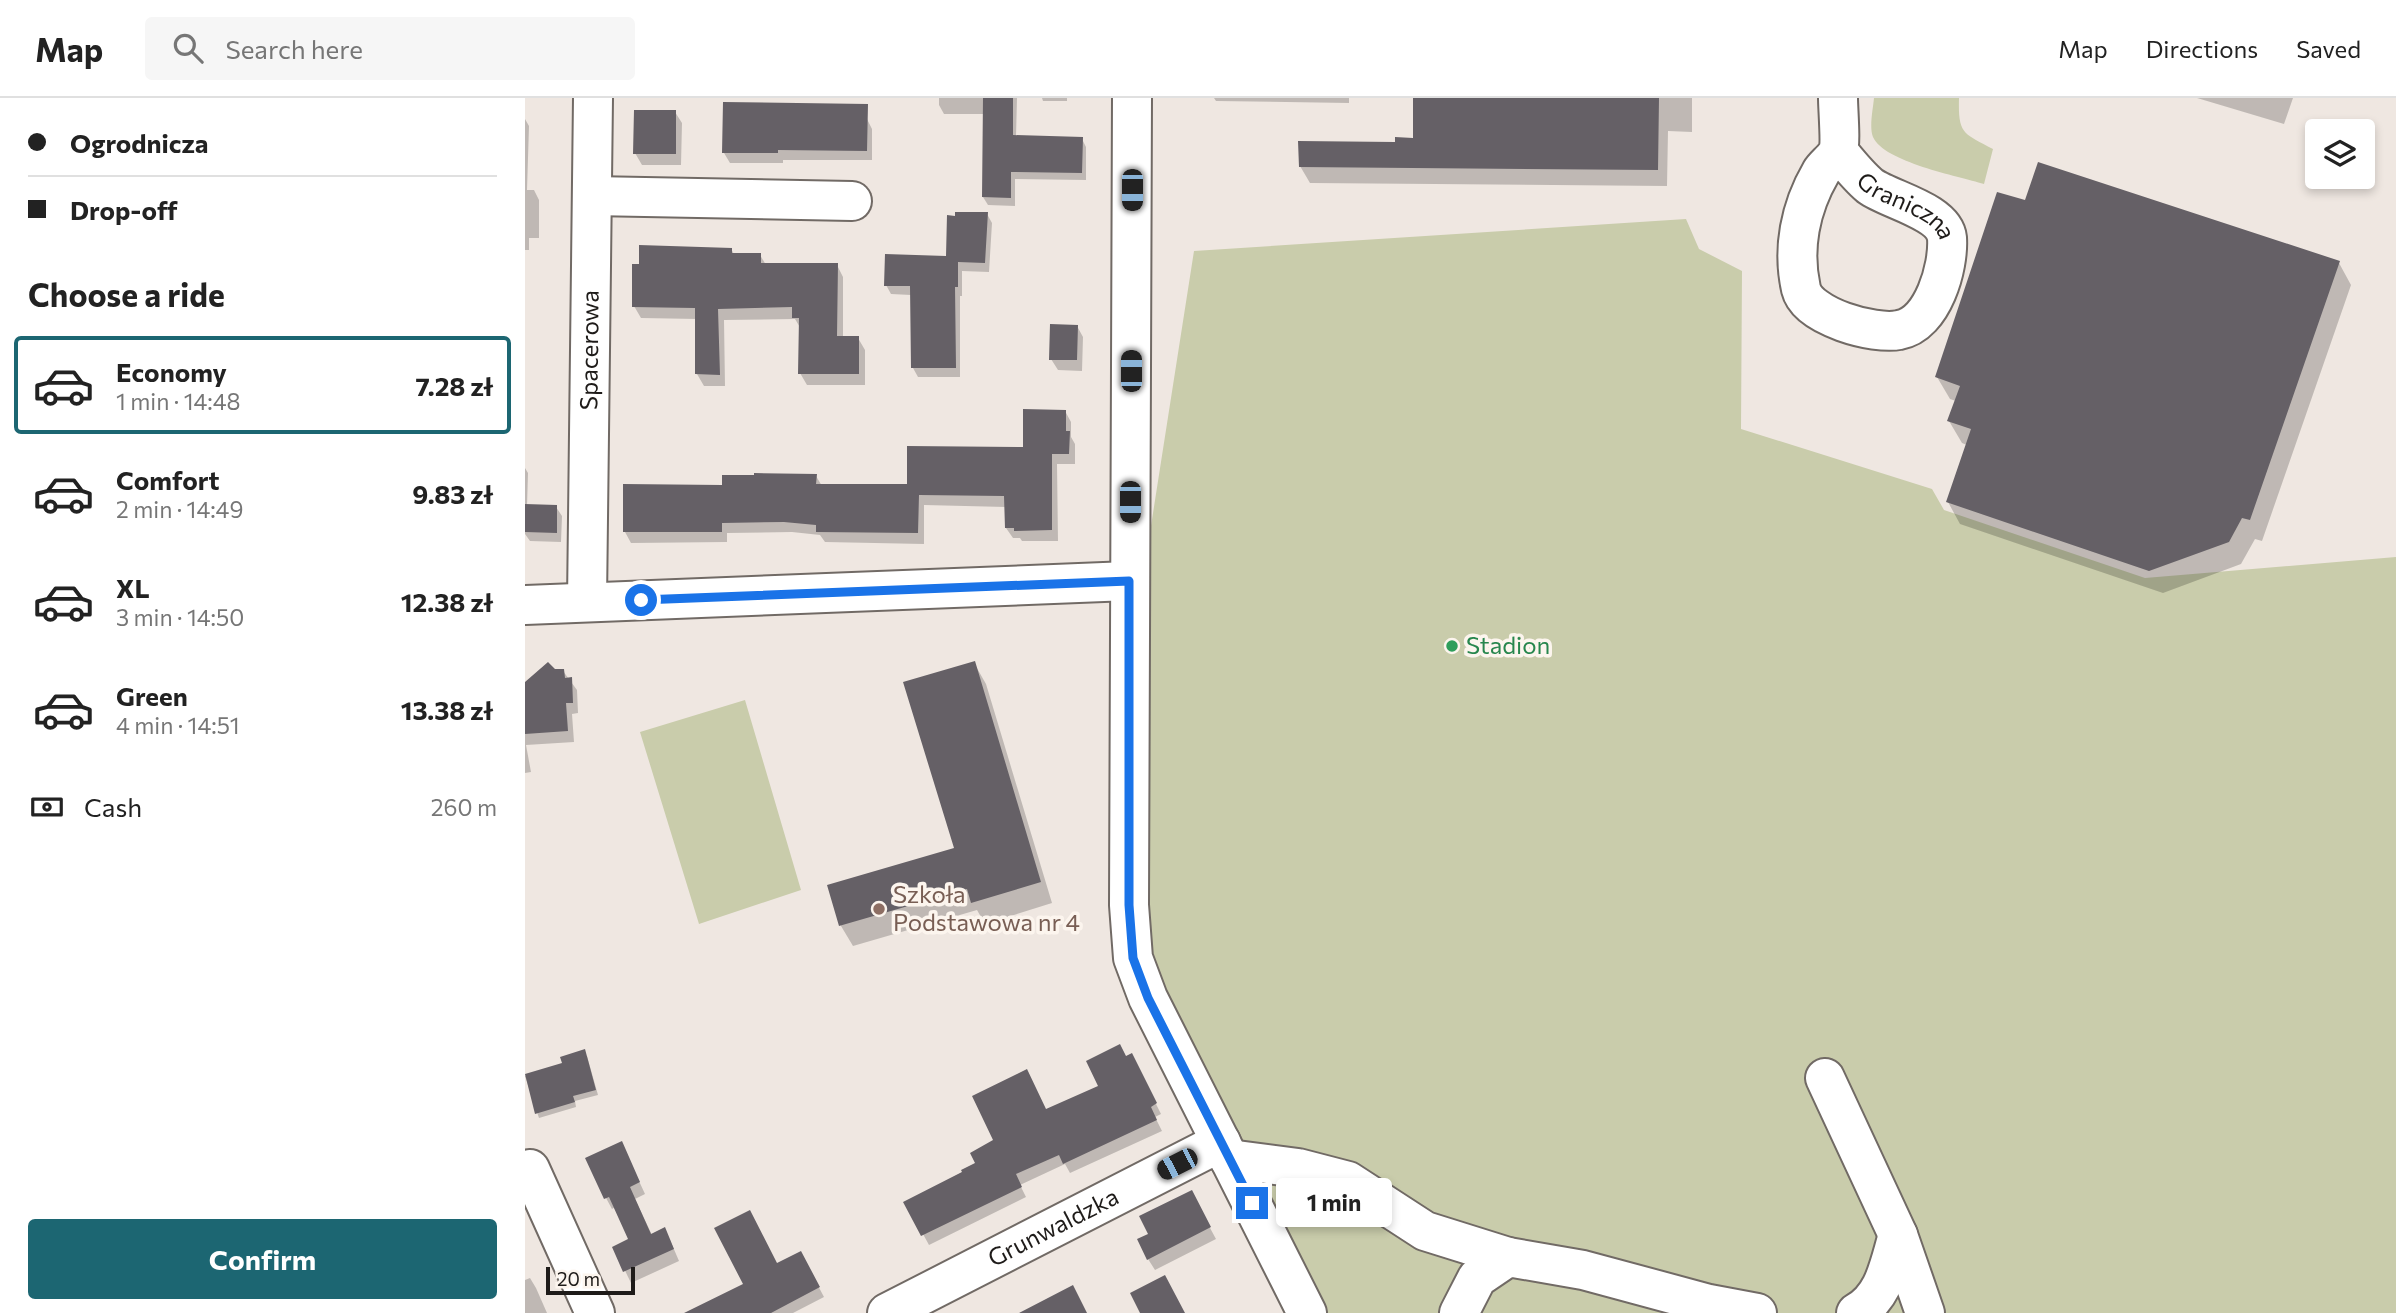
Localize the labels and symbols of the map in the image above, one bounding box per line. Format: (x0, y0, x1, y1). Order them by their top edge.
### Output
street label: Graniczna (1851, 165, 1963, 243)
car (1122, 169, 1143, 211)
street label: Spacerowa (573, 290, 604, 410)
car (1121, 350, 1142, 392)
car (1120, 481, 1141, 523)
route start (625, 584, 657, 616)
place label: Stadion (1466, 630, 1550, 659)
marker: Stadion (1444, 638, 1460, 654)
place label: Szkoła Podstawowa nr 4 (893, 879, 1080, 936)
marker: Szkoła Podstawowa nr 4 (871, 901, 887, 917)
car (1154, 1145, 1201, 1183)
callout: 1 min (1277, 1178, 1392, 1228)
street label: Grunwaldzka (982, 1181, 1123, 1272)
route end (1236, 1187, 1268, 1219)
scale bar (546, 1264, 635, 1296)

